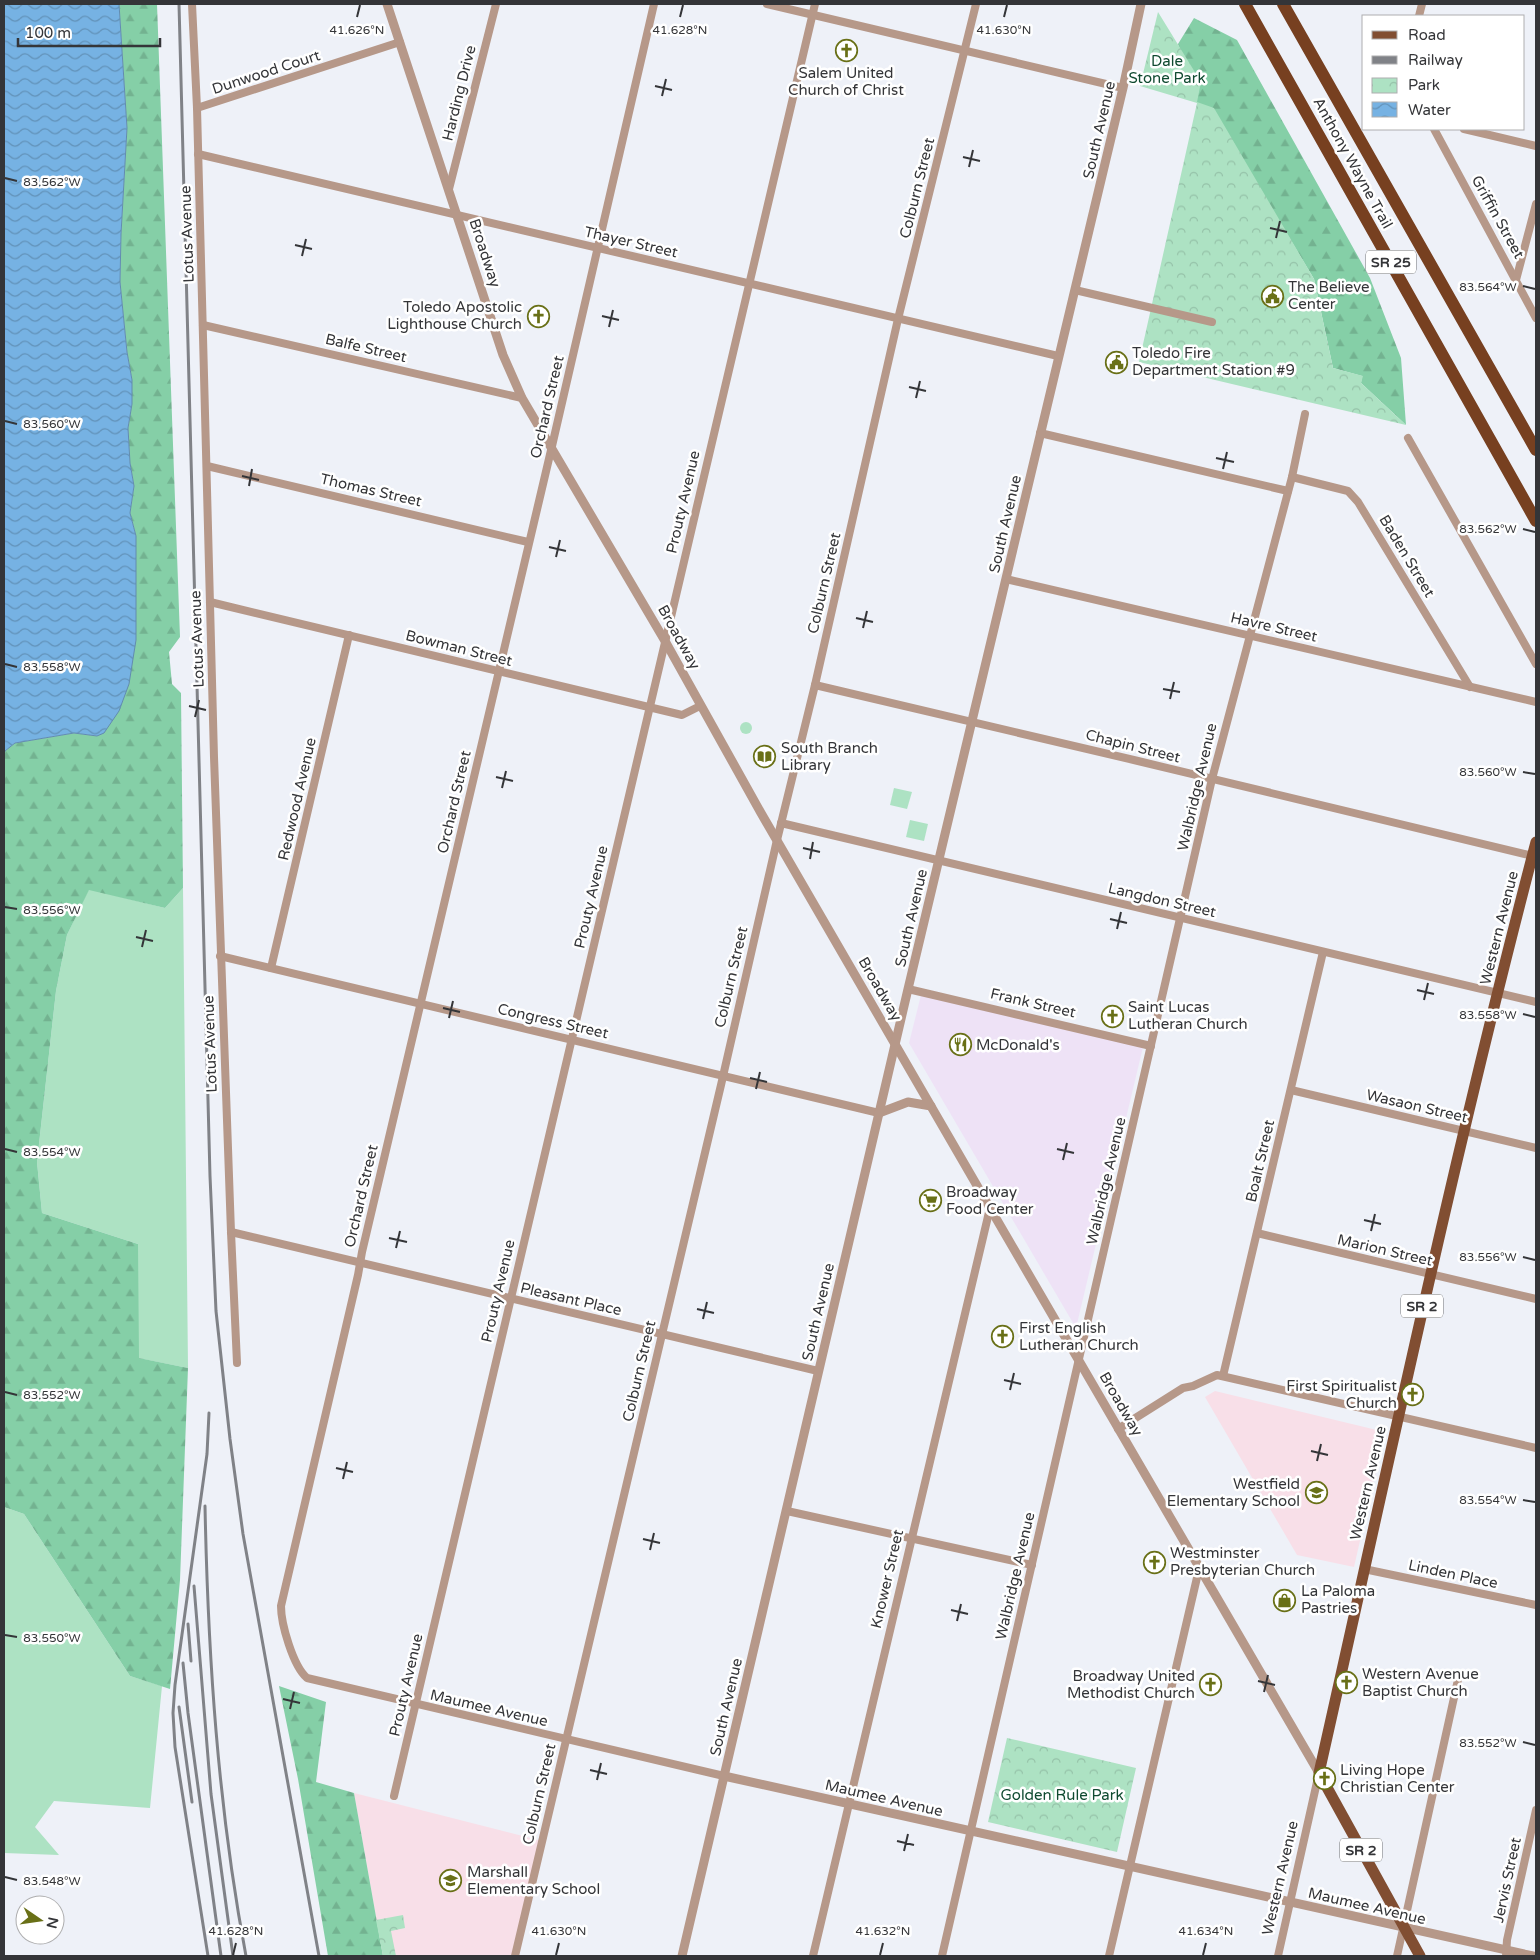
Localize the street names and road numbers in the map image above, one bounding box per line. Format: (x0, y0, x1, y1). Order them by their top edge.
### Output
street label: Harding Drive (438, 43, 480, 143)
street label: Dunwood Court (210, 46, 323, 98)
street label: South Avenue (1079, 79, 1119, 181)
street label: Anthony Wayne Trail (1309, 94, 1397, 232)
street label: Colburn Street (896, 135, 938, 240)
street label: Griffin Street (1468, 172, 1528, 262)
street label: Lotus Avenue (176, 185, 198, 283)
street label: Broadway (465, 216, 505, 290)
street label: Thayer Street (582, 222, 680, 262)
road number: SR 25 (1366, 250, 1416, 274)
street label: Balfe Street (323, 330, 409, 366)
street label: Orchard Street (526, 354, 568, 460)
street label: Prouty Avenue (662, 449, 704, 555)
street label: Thomas Street (319, 470, 424, 510)
street label: South Avenue (985, 473, 1025, 575)
street label: Baden Street (1375, 512, 1439, 601)
street label: Colburn Street (804, 530, 844, 635)
street label: Lotus Avenue (186, 590, 208, 688)
street label: Broadway (654, 602, 704, 672)
street label: Havre Street (1229, 608, 1319, 646)
street label: Bowman Street (404, 626, 514, 670)
street label: Walbridge Avenue (1174, 721, 1220, 853)
street label: Chapin Street (1084, 726, 1183, 767)
street label: Redwood Avenue (274, 736, 320, 862)
street label: Orchard Street (433, 749, 475, 855)
street label: Prouty Avenue (570, 844, 612, 950)
street label: South Avenue (891, 867, 931, 969)
street label: Western Avenue (1476, 869, 1522, 987)
street label: Langdon Street (1106, 879, 1218, 921)
street label: Colburn Street (711, 924, 751, 1029)
street label: Broadway (854, 954, 906, 1024)
street label: Frank Street (989, 984, 1078, 1022)
street label: Lotus Avenue (199, 995, 221, 1093)
street label: Congress Street (496, 1000, 610, 1043)
street label: Wasaon Street (1364, 1086, 1470, 1126)
street label: Walbridge Avenue (1083, 1115, 1129, 1247)
street label: Boalt Street (1242, 1118, 1278, 1204)
street label: Orchard Street (340, 1143, 382, 1249)
street label: Marion Street (1336, 1230, 1435, 1270)
street label: Prouty Avenue (477, 1238, 519, 1344)
street label: South Avenue (798, 1261, 838, 1363)
street label: Pleasant Place (519, 1279, 623, 1319)
road number: SR 2 (1401, 1294, 1443, 1318)
street label: Colburn Street (619, 1318, 659, 1423)
street label: Broadway (1095, 1369, 1147, 1439)
street label: Western Avenue (1346, 1424, 1390, 1542)
street label: Walbridge Avenue (992, 1510, 1038, 1642)
street label: Knower Street (867, 1528, 907, 1630)
street label: Linden Place (1407, 1556, 1499, 1592)
street label: Prouty Avenue (385, 1632, 427, 1738)
street label: South Avenue (706, 1656, 746, 1758)
street label: Maumee Avenue (428, 1686, 550, 1730)
street label: Colburn Street (519, 1741, 559, 1846)
street label: Maumee Avenue (823, 1776, 945, 1820)
street label: Western Avenue (1258, 1819, 1302, 1937)
street label: Jervis Street (1489, 1835, 1525, 1924)
road number: SR 2 (1340, 1838, 1382, 1862)
street label: Maumee Avenue (1306, 1884, 1428, 1928)

